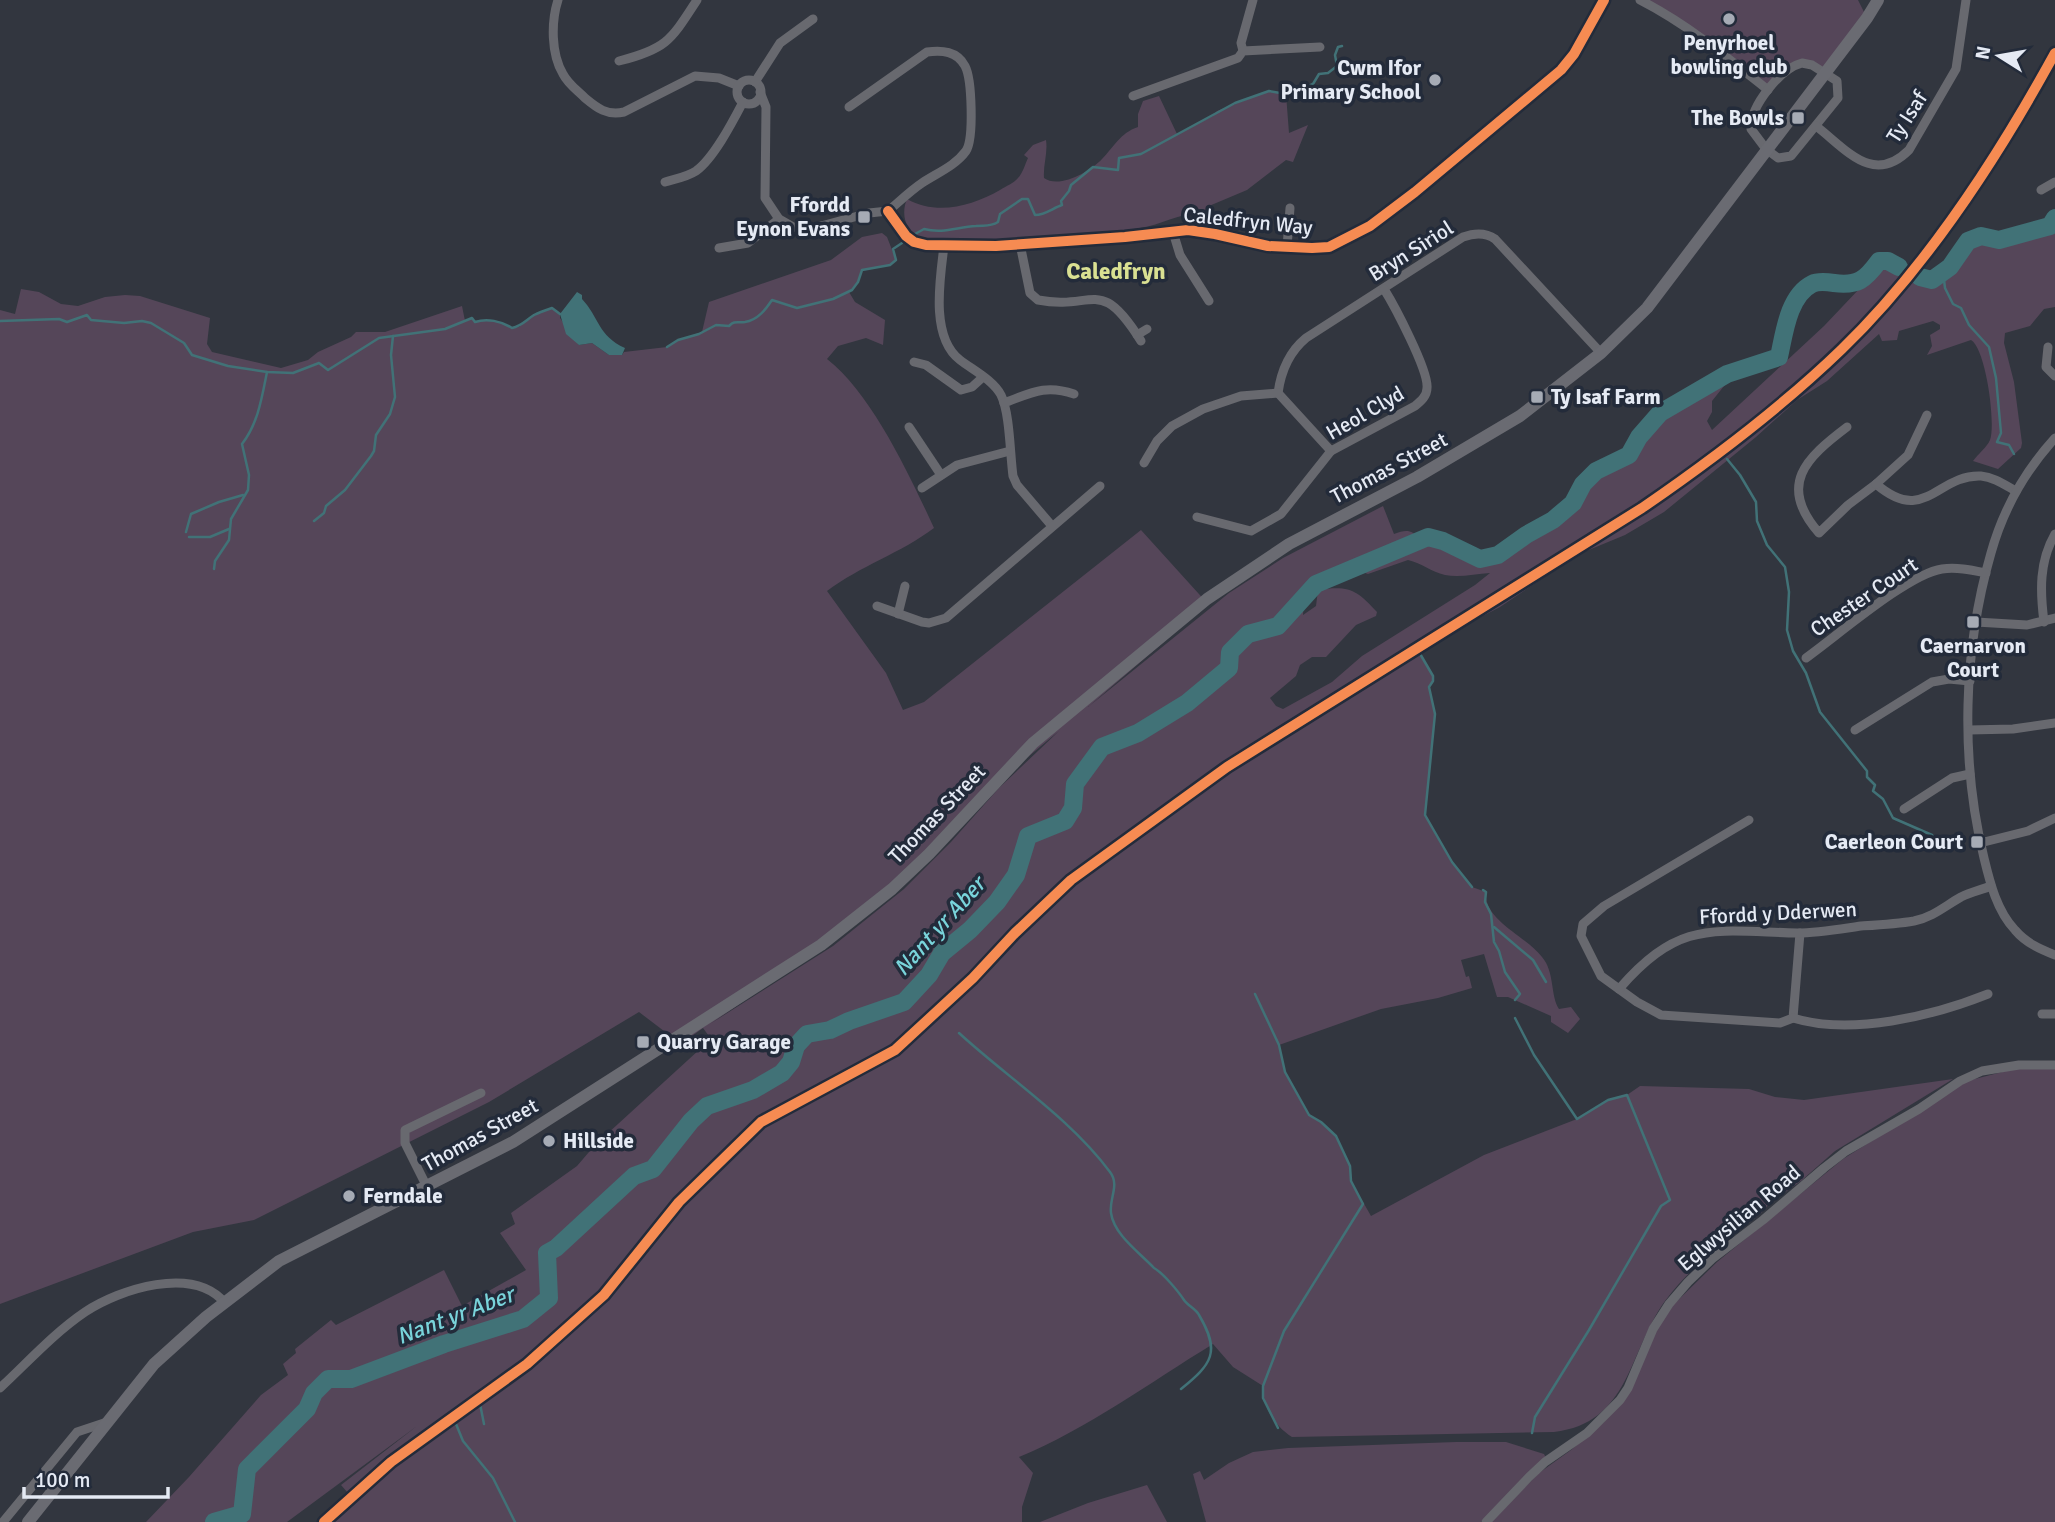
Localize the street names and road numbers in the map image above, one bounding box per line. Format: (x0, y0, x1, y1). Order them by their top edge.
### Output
street label: Ty Isaf (1881, 86, 1934, 148)
street label: Caledfryn Way (1182, 201, 1314, 241)
street label: Bryn Siriol (1364, 215, 1458, 287)
street label: Heol Clyd (1321, 380, 1409, 446)
street label: Thomas Street (1326, 426, 1452, 510)
street label: Chester Court (1805, 551, 1923, 643)
street label: Thomas Street (883, 759, 991, 869)
street label: Ffordd y Dderwen (1698, 896, 1858, 930)
street label: Thomas Street (417, 1092, 543, 1178)
street label: Eglwysilian Road (1672, 1159, 1806, 1277)

